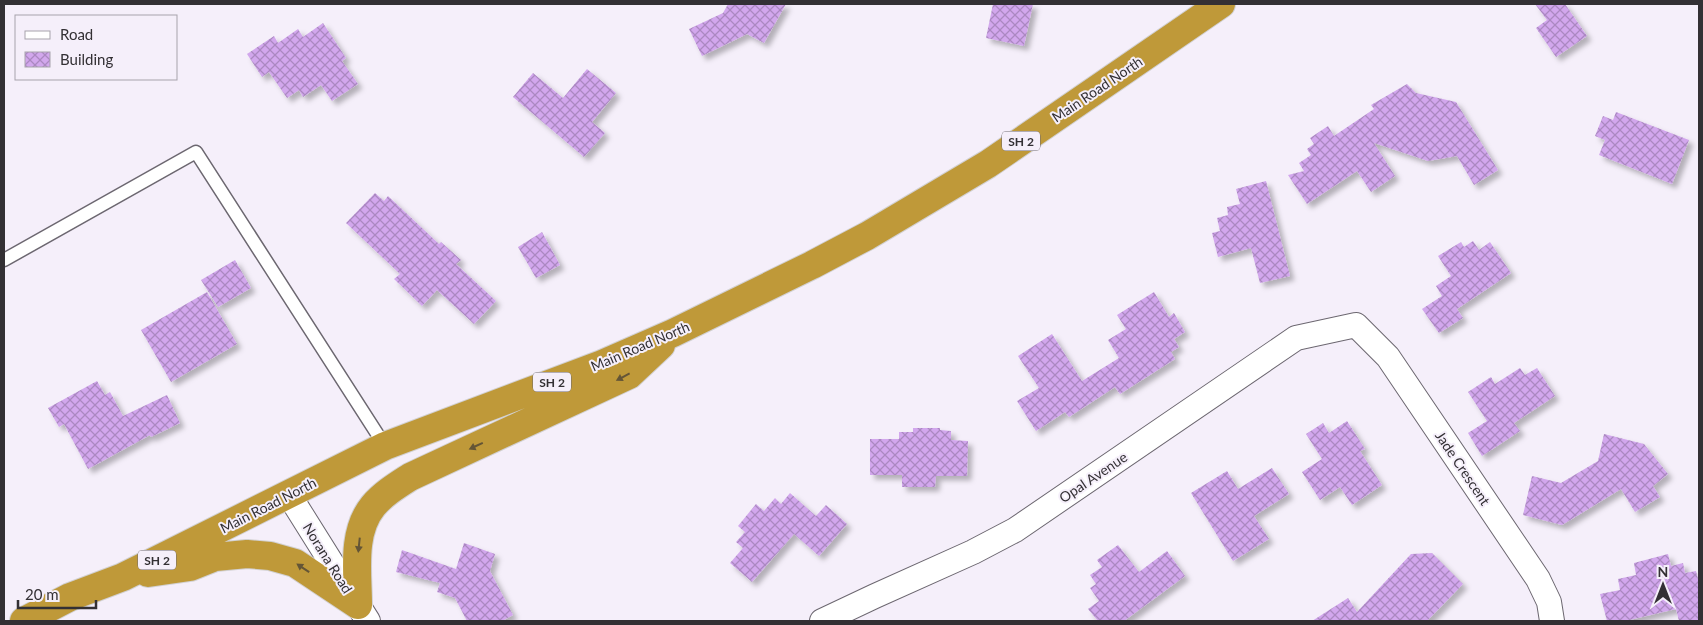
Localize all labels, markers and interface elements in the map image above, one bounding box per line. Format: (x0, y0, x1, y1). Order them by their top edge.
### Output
legend (15, 15, 178, 80)
text: Road (60, 25, 93, 43)
text: Building (60, 50, 113, 68)
street label: Main Road North (1049, 52, 1145, 126)
road number: SH 2 (1002, 132, 1040, 150)
street label: Main Road North (588, 318, 692, 374)
road number: SH 2 (533, 372, 571, 392)
one-way arrow (616, 373, 631, 381)
street label: Jade Crescent (1432, 428, 1494, 508)
one-way arrow (469, 442, 483, 450)
street label: Opal Avenue (1056, 448, 1130, 506)
street label: Main Road North (217, 473, 319, 537)
street label: Norana Road (300, 520, 356, 596)
one-way arrow (355, 537, 363, 553)
road number: SH 2 (138, 550, 176, 570)
north arrow (1638, 560, 1688, 610)
one-way arrow (296, 563, 310, 573)
text: N (1658, 563, 1668, 580)
scale bar (18, 578, 95, 610)
text: 20 m (25, 585, 59, 603)

